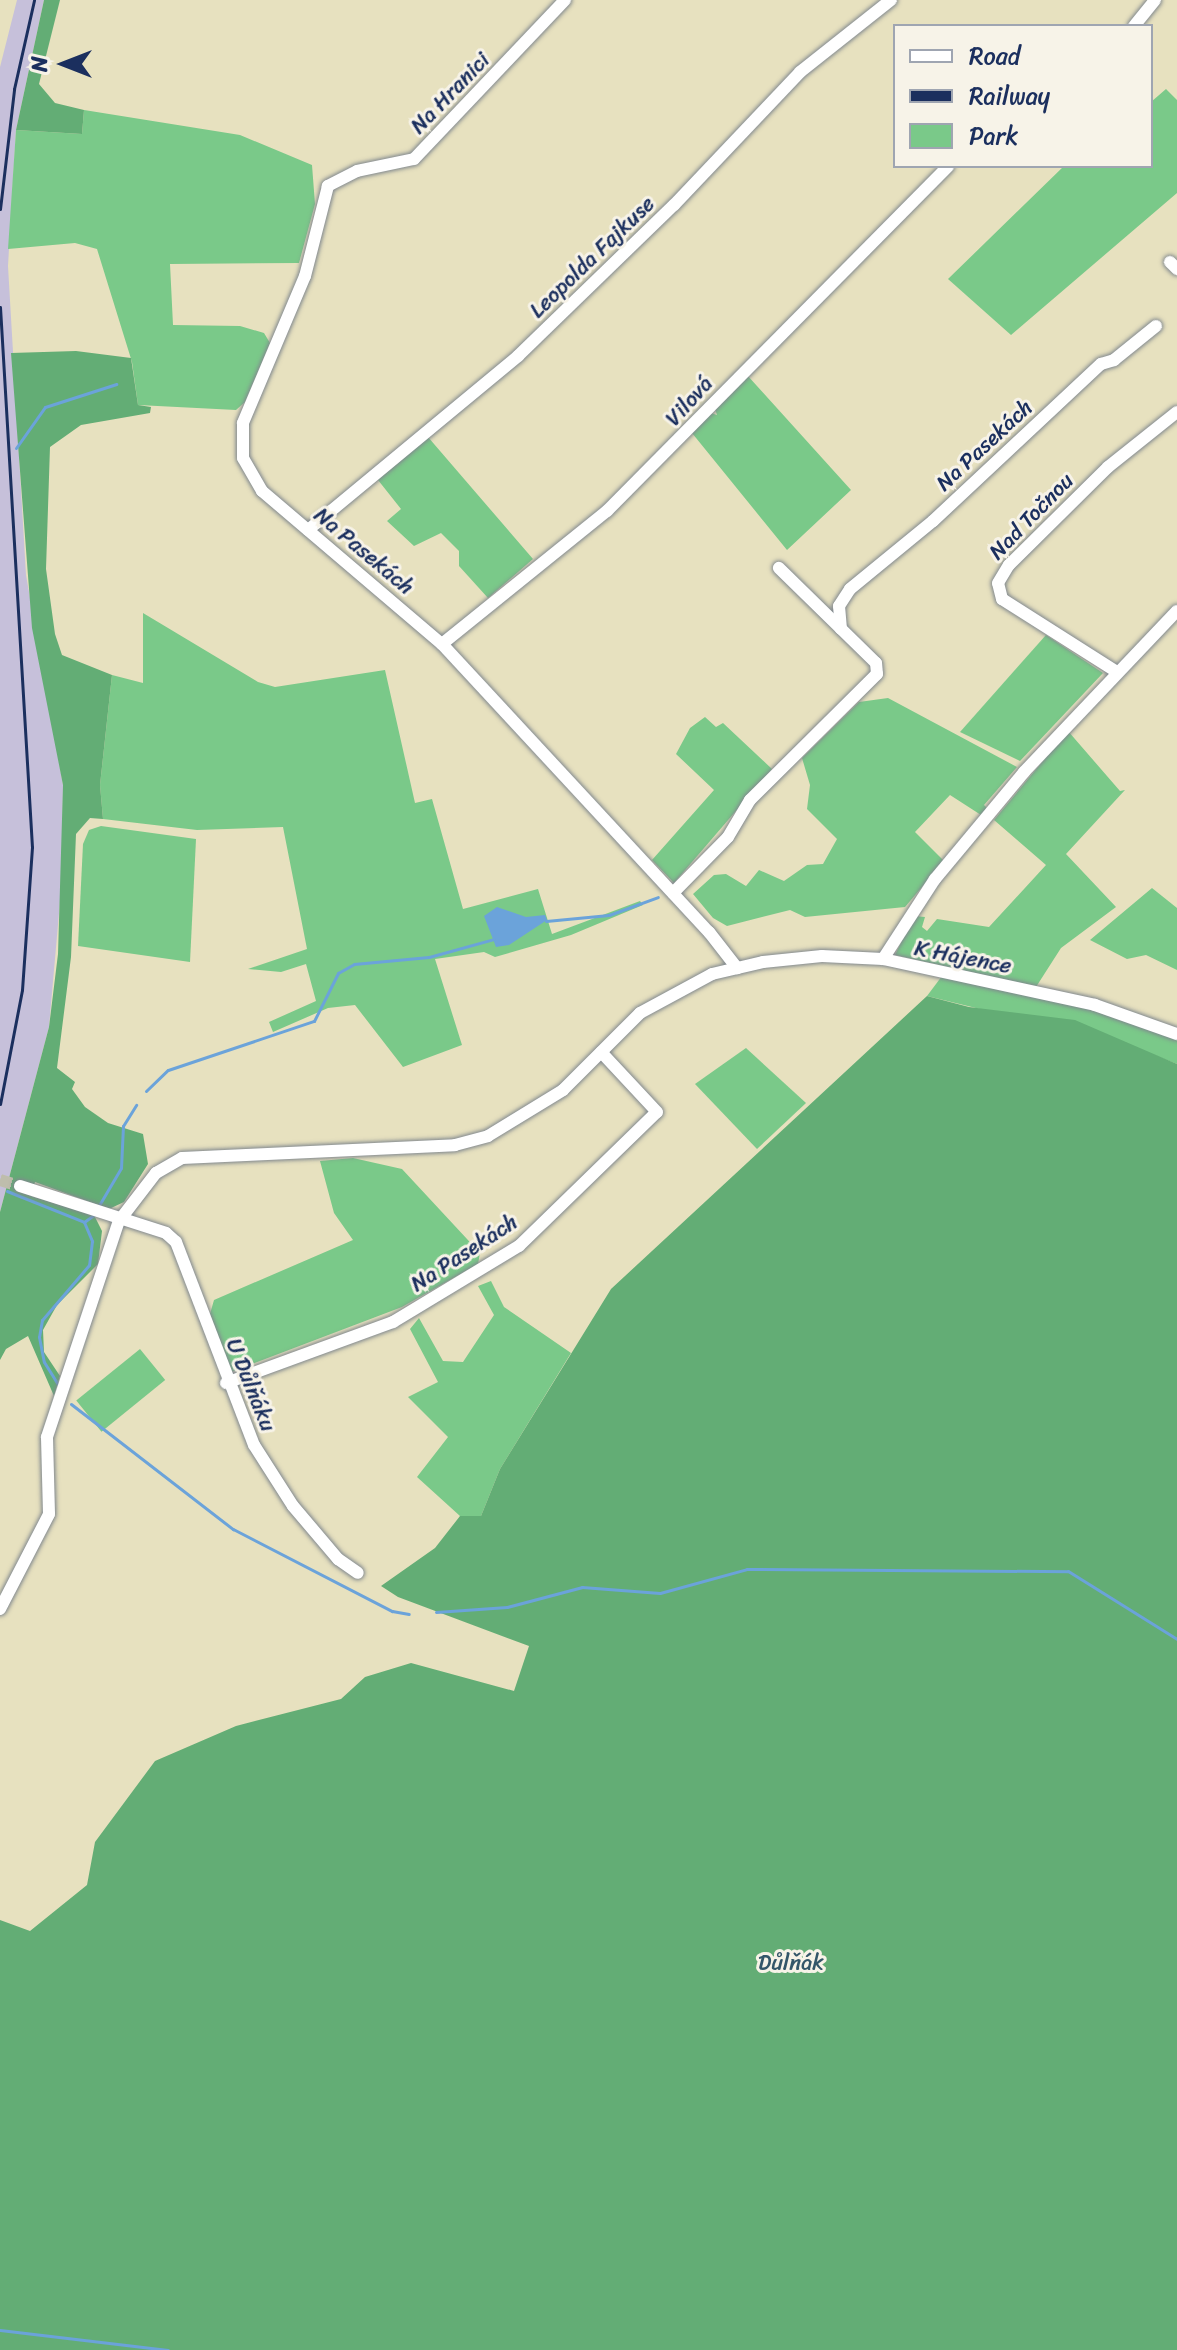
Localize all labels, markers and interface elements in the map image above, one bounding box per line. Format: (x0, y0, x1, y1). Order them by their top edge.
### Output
north arrow (24, 24, 104, 104)
legend (893, 24, 1153, 168)
text: Road (969, 35, 1020, 77)
street label: Na Hranici (405, 47, 495, 139)
text: N (20, 56, 59, 72)
text: Railway (969, 75, 1050, 117)
text: Park (969, 115, 1018, 157)
street label: Leopolda Fajkuse (524, 191, 660, 323)
street label: Vilová (660, 371, 718, 431)
street label: Na Pasekách (930, 393, 1038, 497)
street label: Nad Točnou (983, 467, 1079, 565)
street label: Na Pasekách (308, 501, 420, 601)
street label: K Hájence (912, 935, 1014, 979)
street label: Na Pasekách (405, 1208, 523, 1298)
street label: U Důlňáku (220, 1335, 282, 1435)
park label: Důlňák (758, 1950, 824, 1976)

